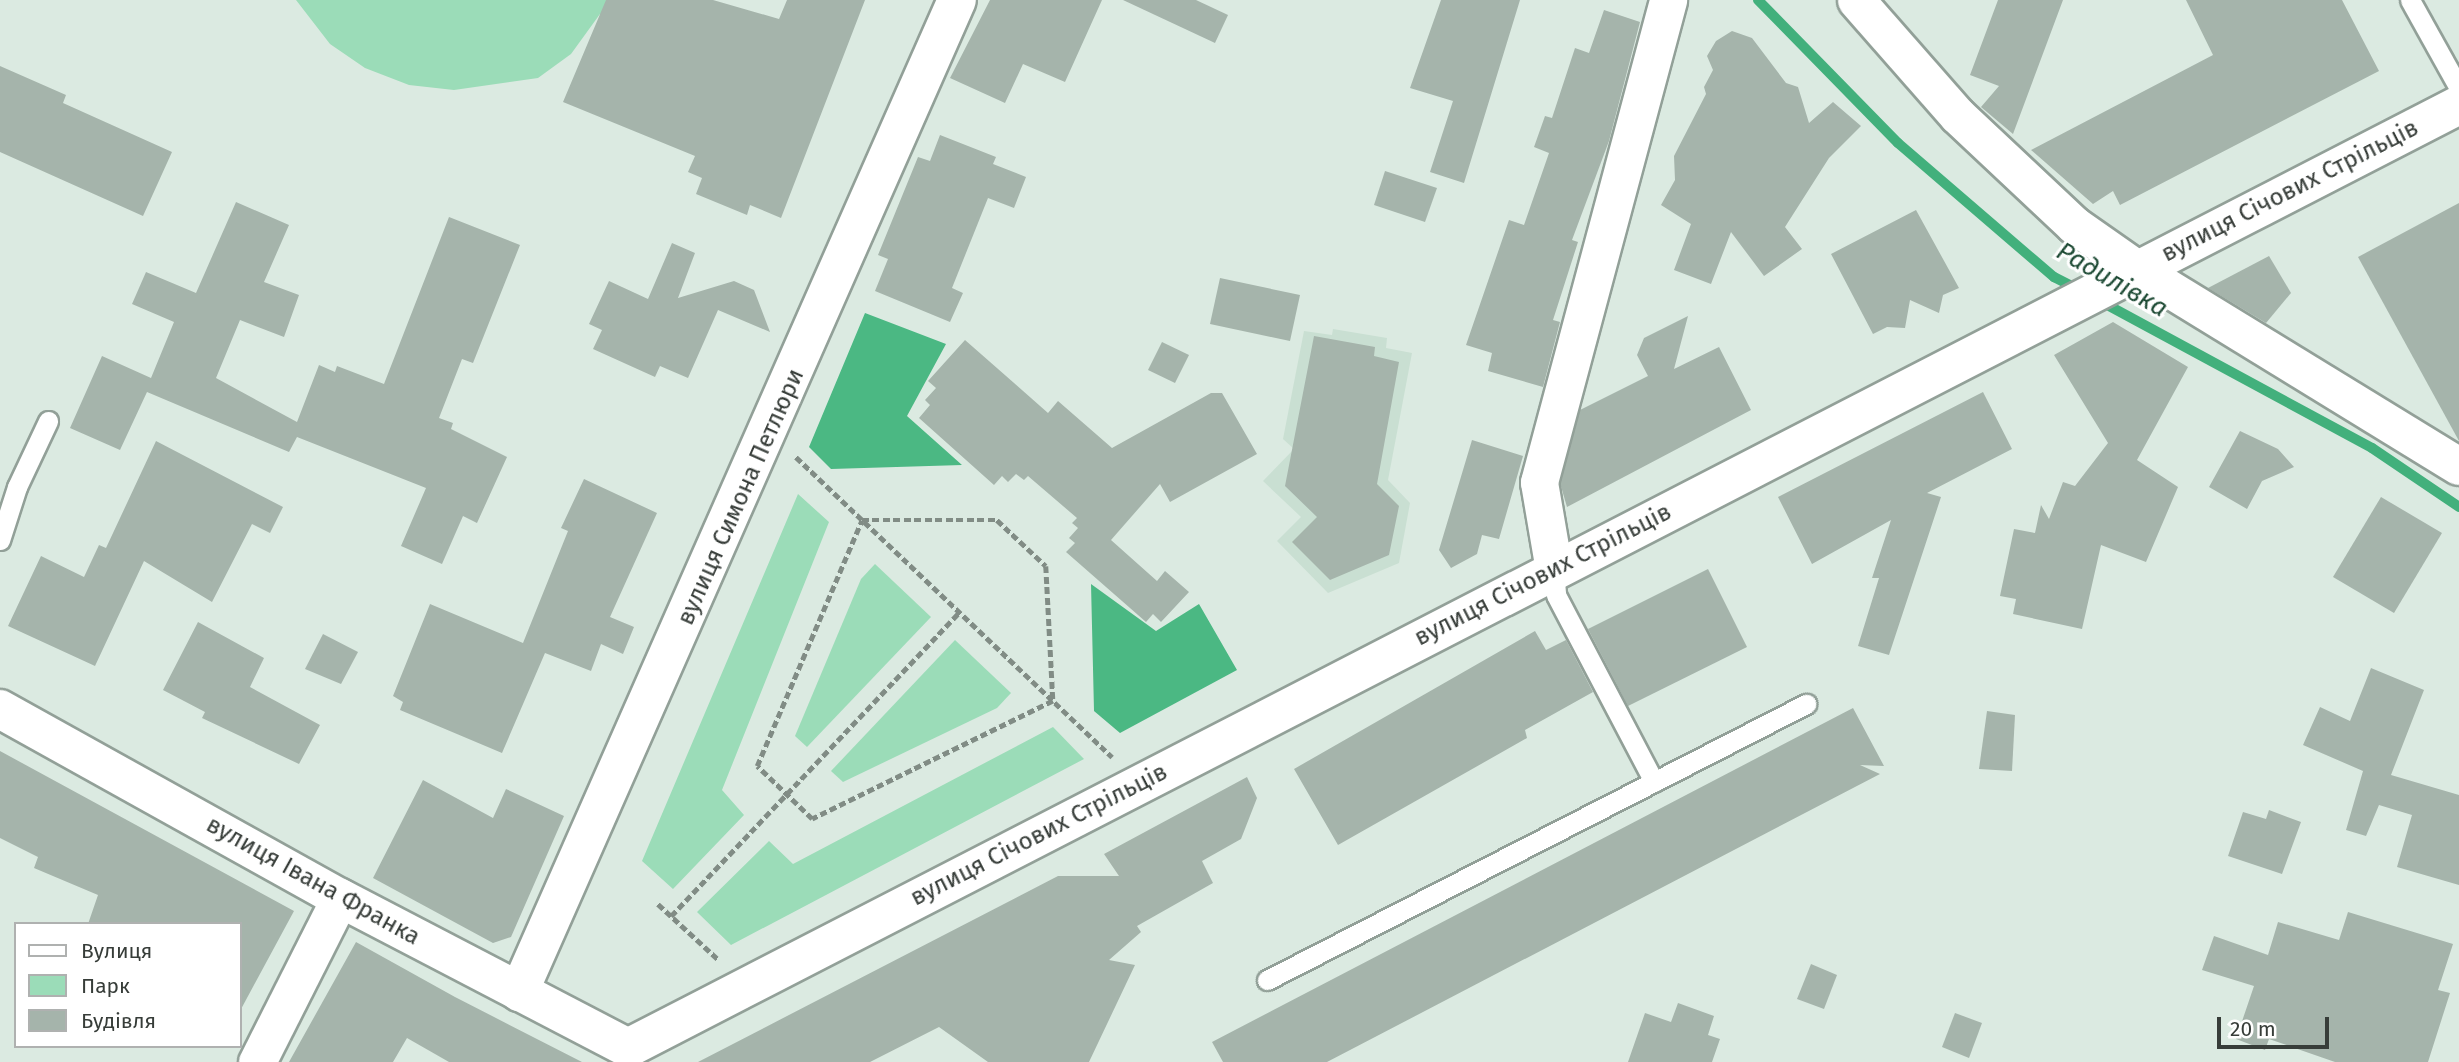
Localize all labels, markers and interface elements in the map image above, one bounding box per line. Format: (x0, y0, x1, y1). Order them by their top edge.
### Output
street label: вулиця Січових Стрільців (2157, 114, 2423, 268)
water label: Радилівка (2051, 236, 2173, 324)
street label: вулиця Симона Петлюри (671, 364, 811, 630)
street label: вулиця Січових Стрільців (1410, 498, 1676, 652)
street label: вулиця Січових Стрільців (906, 758, 1172, 912)
street label: вулиця Івана Франка (201, 810, 425, 952)
legend (14, 922, 242, 1048)
text: Вулиця (81, 938, 152, 964)
text: Парк (81, 973, 130, 999)
scale bar (2221, 1002, 2333, 1046)
text: Будівля (81, 1008, 156, 1034)
text: 20 m (2230, 1016, 2276, 1042)

